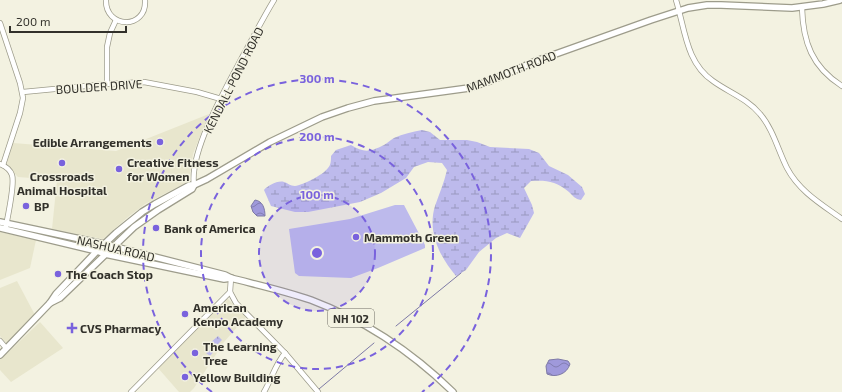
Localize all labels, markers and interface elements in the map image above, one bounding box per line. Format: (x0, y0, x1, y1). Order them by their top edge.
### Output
scale bar (10, 8, 126, 34)
text: 200 m (16, 14, 50, 28)
street label: KENDALL POND ROAD (200, 25, 266, 135)
street label: MAMMOTH ROAD (464, 47, 558, 95)
text: 300 m (299, 71, 335, 85)
street label: BOULDER DRIVE (55, 76, 143, 96)
text: 200 m (299, 129, 335, 143)
place label: Edible Arrangements (33, 135, 152, 149)
marker: Edible Arrangements (155, 137, 165, 147)
place label: Creative Fitness for Women (127, 155, 219, 183)
marker: Crossroads Animal Hospital (57, 158, 67, 168)
marker: Creative Fitness for Women (114, 164, 124, 174)
place label: Crossroads Animal Hospital (17, 169, 107, 197)
text: 100 m (300, 187, 334, 201)
place label: BP (34, 199, 50, 213)
marker: BP (21, 201, 31, 211)
place label: Bank of America (164, 221, 256, 235)
marker: Bank of America (151, 223, 161, 233)
place label: Mammoth Green (364, 230, 458, 244)
street label: NASHUA ROAD (76, 232, 156, 264)
marker: Mammoth Green (351, 232, 361, 242)
centre of rings (310, 246, 324, 260)
place label: The Coach Stop (66, 267, 153, 281)
marker: The Coach Stop (53, 269, 63, 279)
place label: American Kenpo Academy (193, 300, 283, 329)
marker: American Kenpo Academy (180, 309, 190, 319)
road number: NH 102 (328, 309, 374, 327)
place label: CVS Pharmacy (80, 321, 161, 336)
marker: CVS Pharmacy (67, 323, 77, 333)
place label: The Learning Tree (203, 339, 277, 367)
marker: The Learning Tree (190, 348, 200, 358)
place label: Yellow Building (193, 370, 280, 384)
marker: Yellow Building (180, 372, 190, 382)

